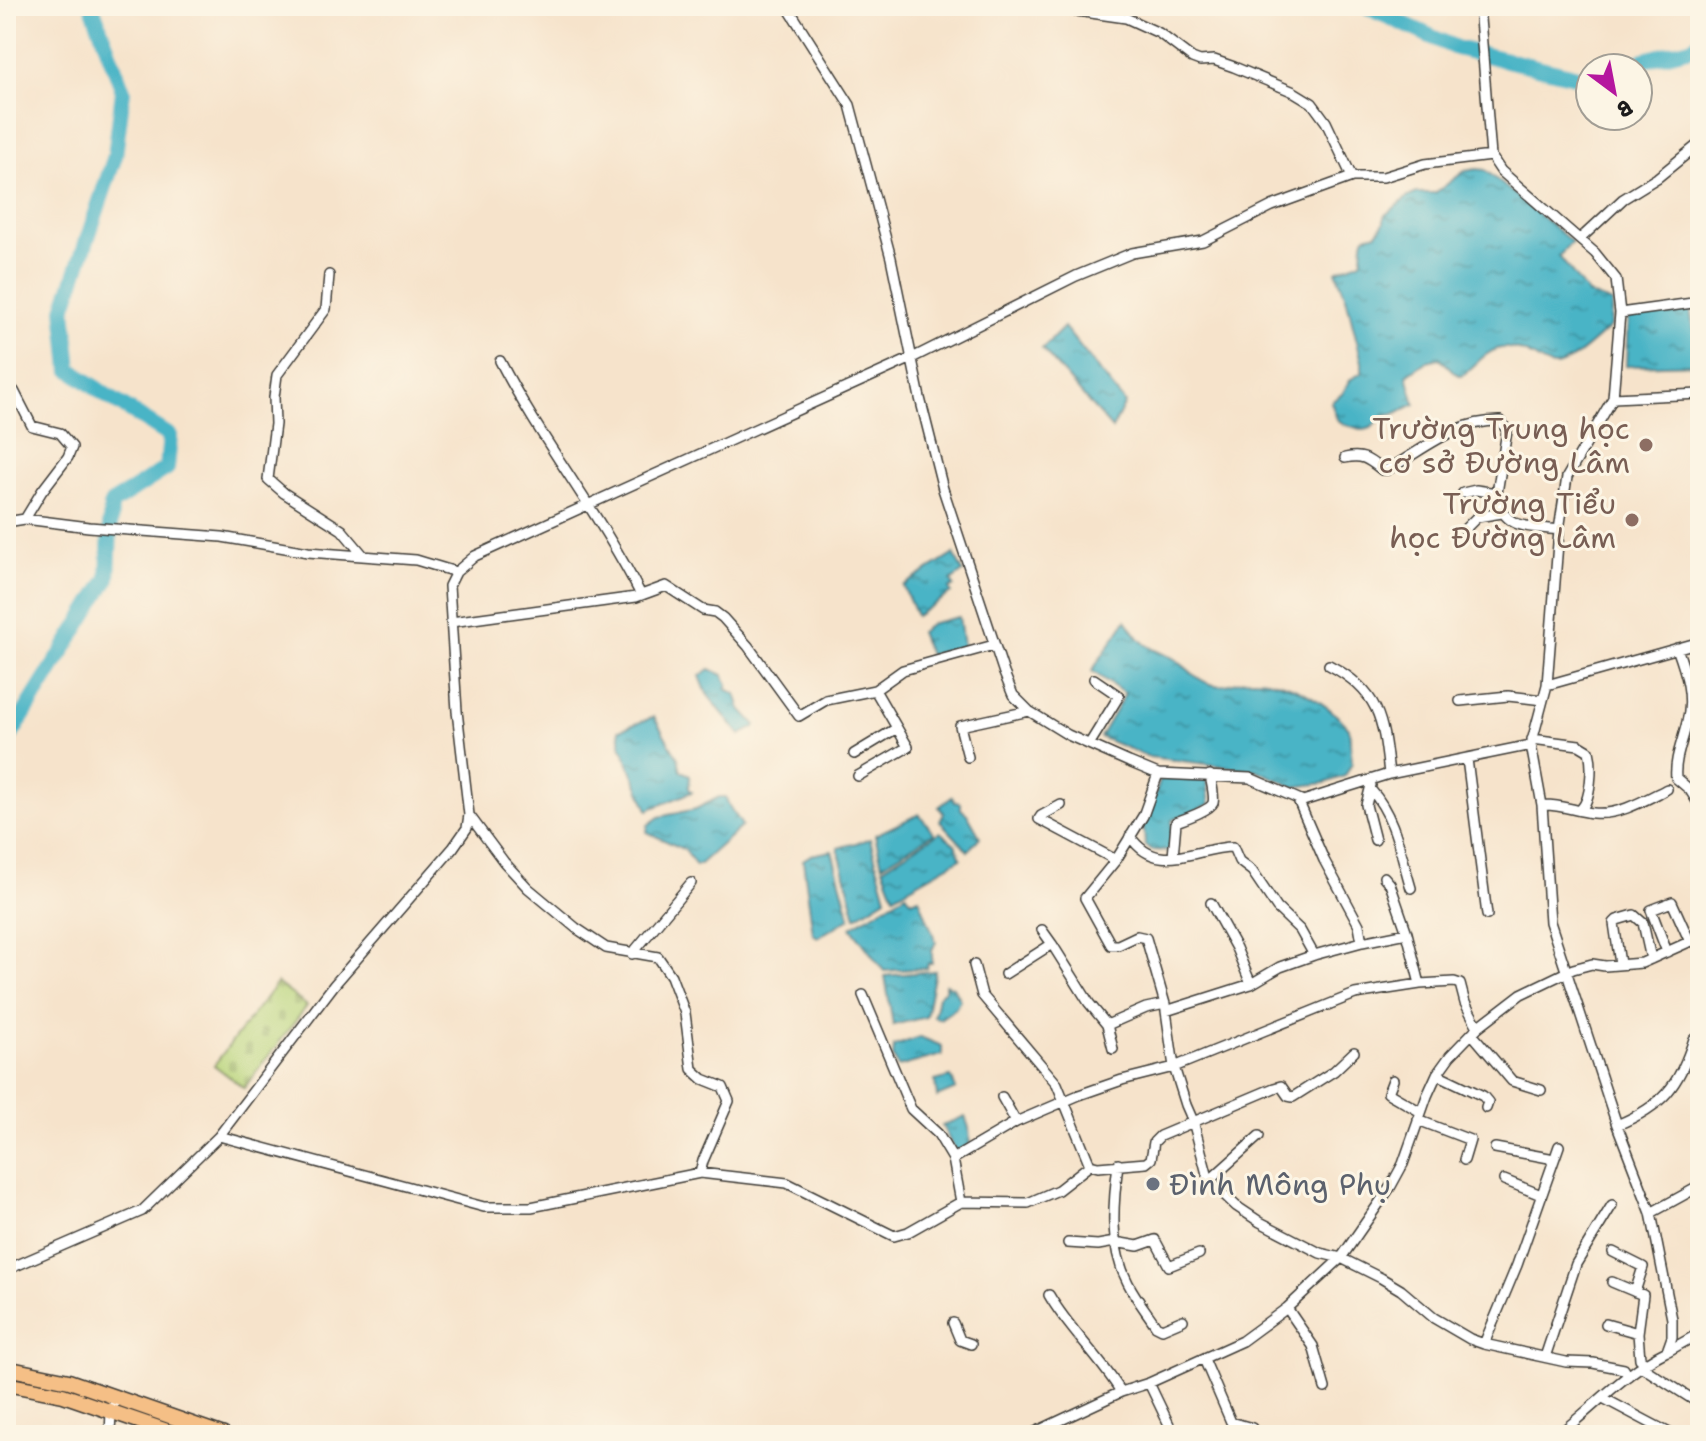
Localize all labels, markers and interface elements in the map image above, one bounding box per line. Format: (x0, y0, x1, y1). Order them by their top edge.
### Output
north arrow (1574, 52, 1654, 132)
text: B (1611, 93, 1638, 124)
place label: Trường Trung học cơ sở Đường Lâm (1372, 408, 1630, 483)
marker: Trường Trung học cơ sở Đường Lâm (1637, 436, 1655, 454)
place label: Trường Tiểu học Đường Lâm (1389, 483, 1616, 558)
marker: Trường Tiểu học Đường Lâm (1623, 511, 1641, 529)
place label: Đình Mông Phụ (1169, 1164, 1391, 1205)
marker: Đình Mông Phụ (1144, 1175, 1162, 1193)

